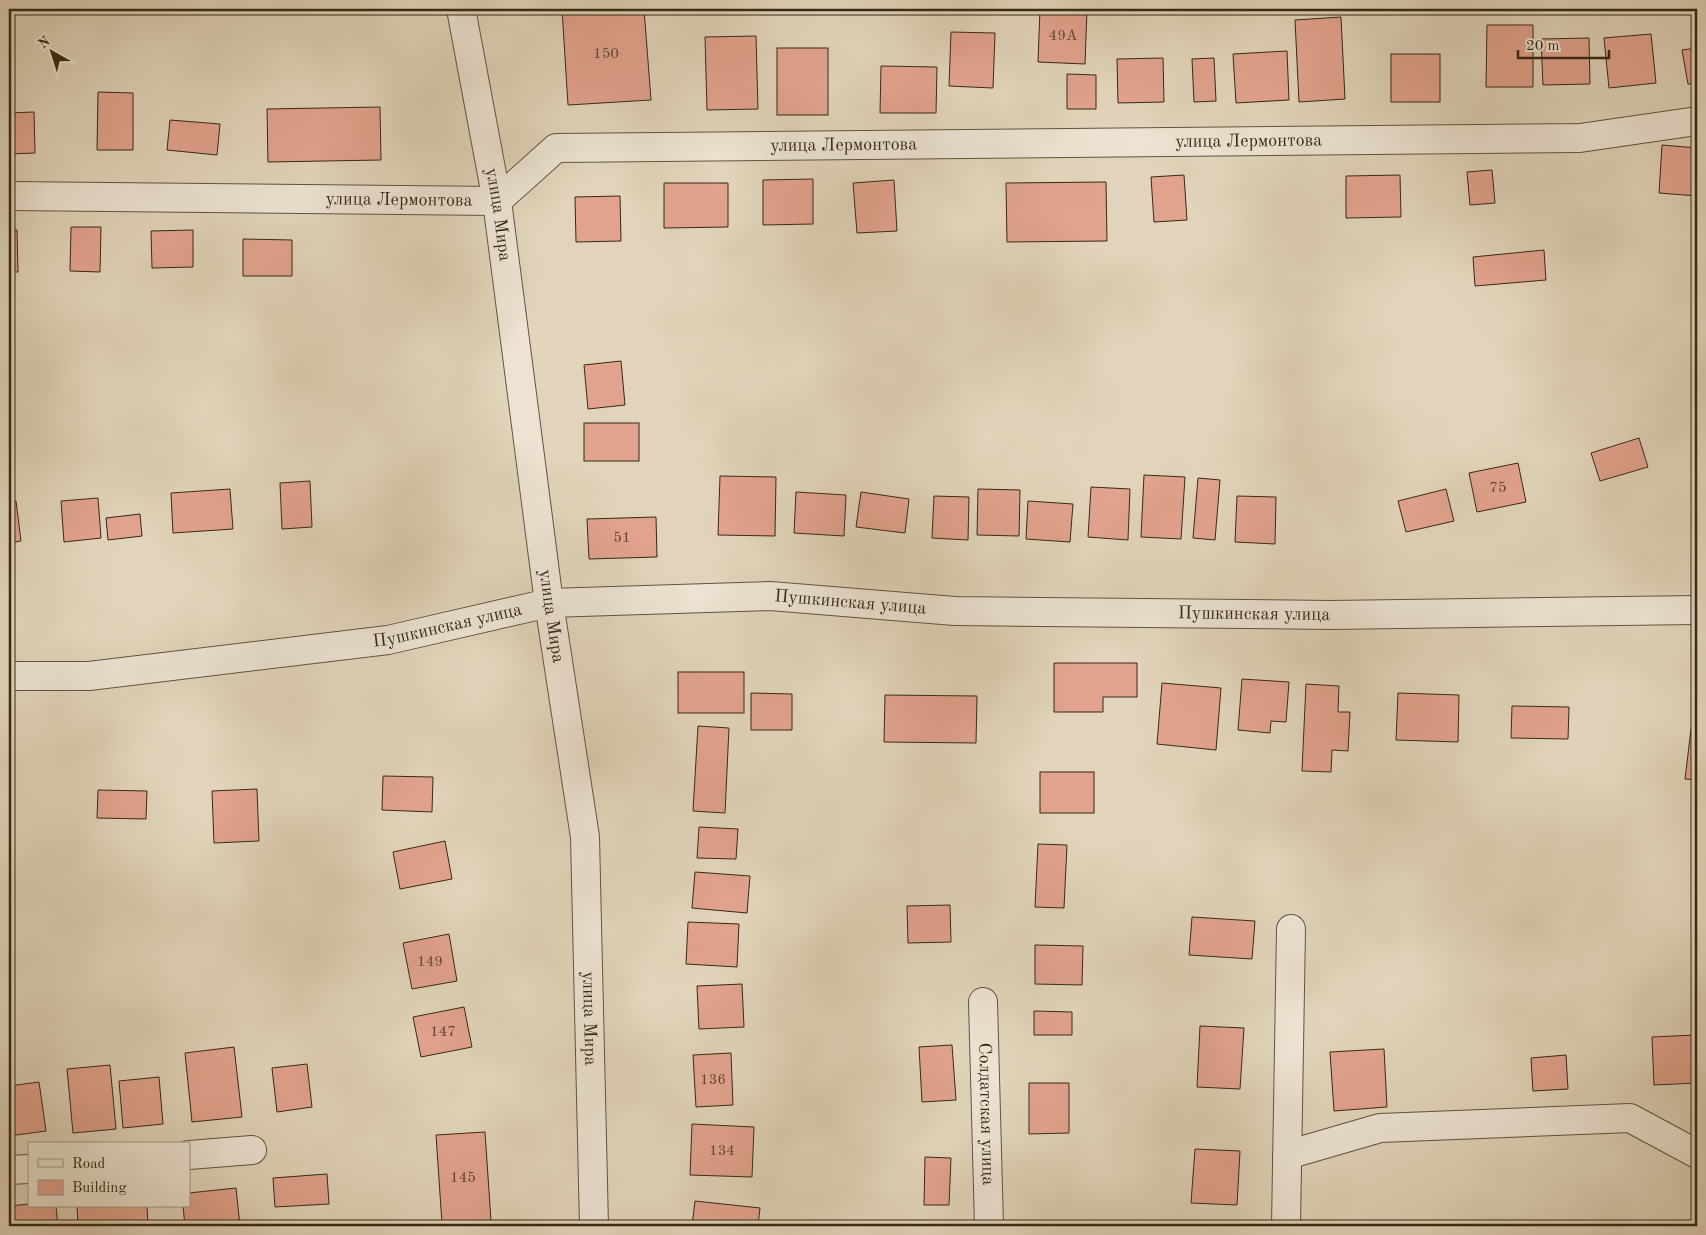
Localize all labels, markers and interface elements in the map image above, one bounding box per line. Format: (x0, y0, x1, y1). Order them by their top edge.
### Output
north arrow (28, 28, 78, 78)
scale bar (1518, 28, 1610, 60)
house number: 49А (1049, 29, 1078, 44)
text: N (36, 34, 53, 51)
text: 20 m (1526, 39, 1560, 54)
house number: 150 (593, 47, 619, 62)
street label: улица Лермонтова (1175, 132, 1322, 151)
street label: улица Лермонтова (770, 135, 917, 155)
street label: улица Мира (482, 166, 514, 262)
street label: улица Лермонтова (325, 190, 473, 210)
house number: 75 (1489, 481, 1507, 496)
house number: 51 (613, 531, 631, 546)
street label: улица Мира (536, 568, 567, 664)
street label: Пушкинская улица (774, 587, 927, 618)
street label: Пушкинская улица (372, 601, 524, 651)
street label: Пушкинская улица (1178, 604, 1330, 624)
house number: 149 (417, 955, 443, 970)
street label: улица Мира (579, 971, 599, 1066)
house number: 147 (430, 1025, 456, 1040)
street label: Солдатская улица (975, 1042, 997, 1186)
house number: 136 (700, 1073, 726, 1088)
legend (28, 1142, 190, 1208)
house number: 134 (709, 1144, 735, 1159)
text: Road (72, 1157, 106, 1172)
house number: 145 (450, 1171, 476, 1186)
text: Building (72, 1181, 127, 1196)

